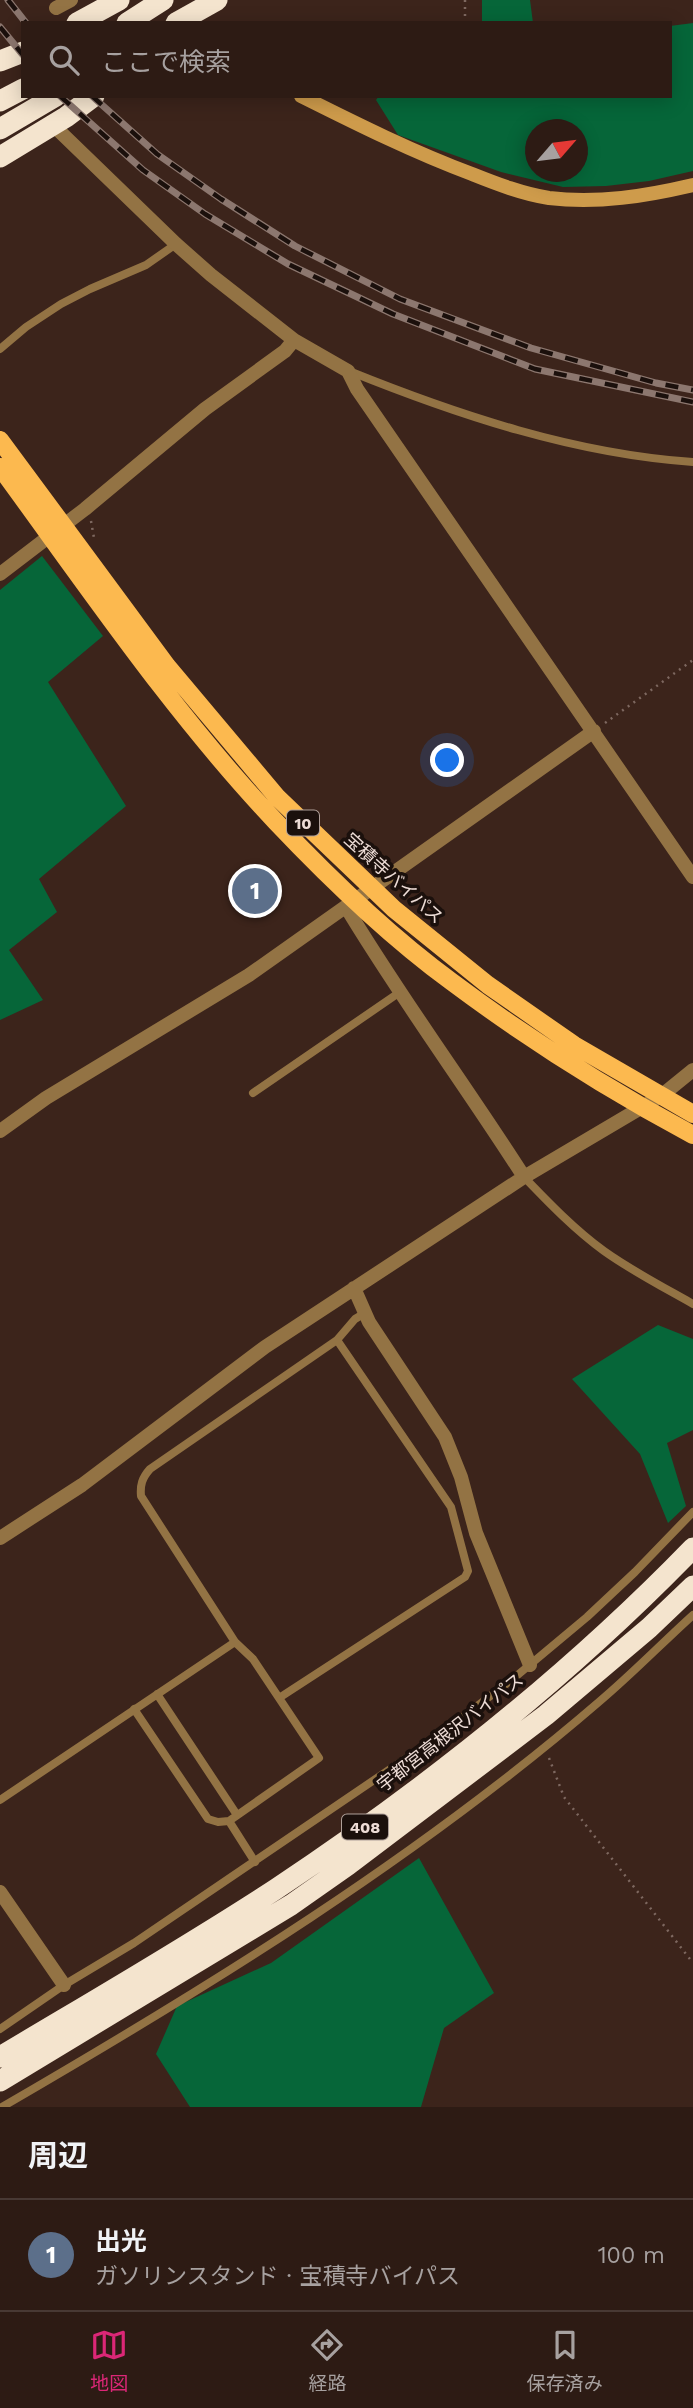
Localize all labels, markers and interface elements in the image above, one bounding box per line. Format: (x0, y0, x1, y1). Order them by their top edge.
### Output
search box (21, 21, 672, 98)
icon: search (45, 41, 83, 79)
text: ここで検索 (101, 47, 231, 77)
north arrow (525, 119, 588, 182)
your location (430, 743, 464, 777)
road number: 10 (287, 810, 319, 836)
street label: 宝積寺バイパス (340, 828, 448, 928)
pin: 1 (232, 865, 278, 917)
street label: 宇都宮高根沢バイパス (373, 1668, 527, 1796)
road number: 408 (342, 1814, 388, 1840)
text: 周辺 (28, 2138, 88, 2173)
text: 出光 (95, 2226, 147, 2256)
text: 1 (46, 2242, 56, 2269)
text: 100 m (598, 2242, 665, 2269)
text: ガソリンスタンド · 宝積寺バイパス (95, 2263, 460, 2290)
tab: 地図 (90, 2326, 128, 2395)
tab: 経路 (308, 2326, 347, 2395)
tab: 保存済み (527, 2326, 603, 2395)

